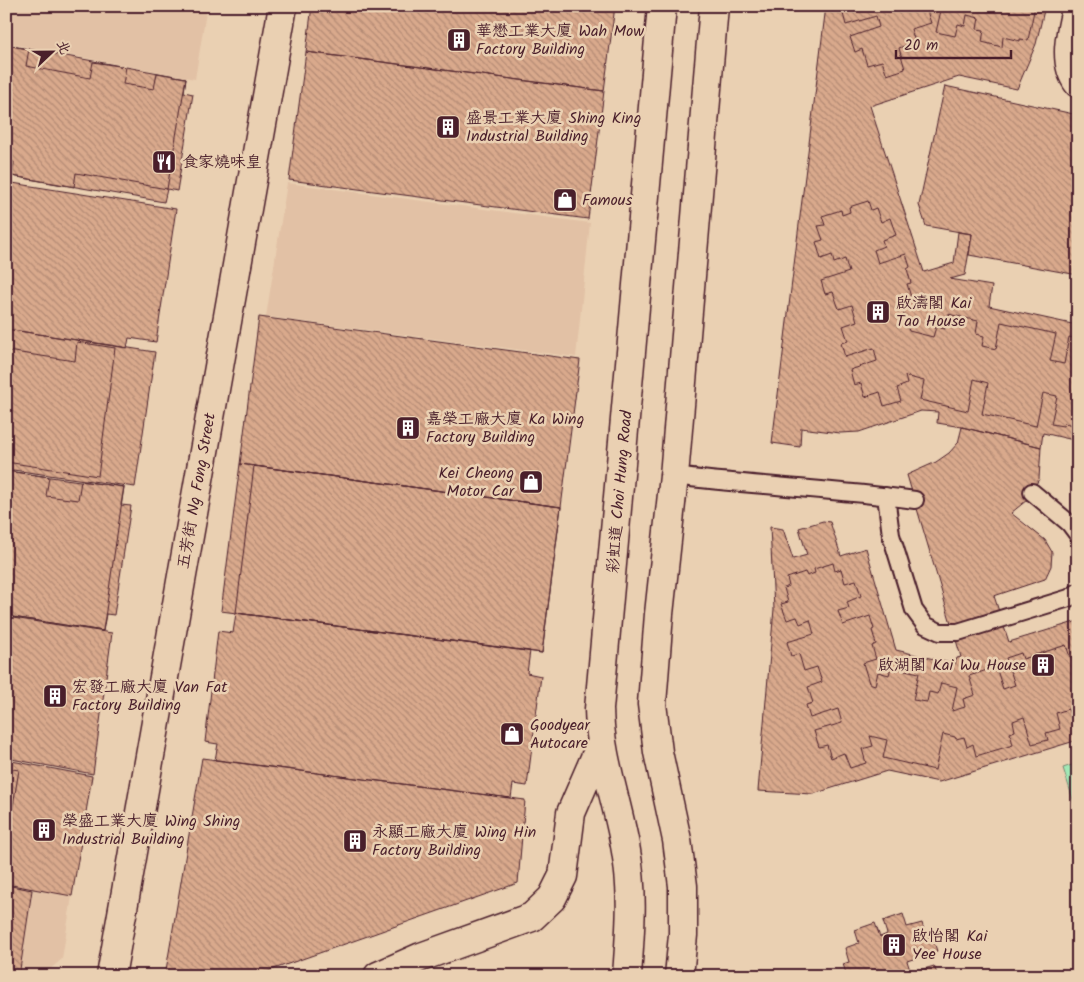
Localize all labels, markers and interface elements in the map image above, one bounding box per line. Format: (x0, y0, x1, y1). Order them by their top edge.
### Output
place label: 華懋工業大廈 Wah Mow Factory Building (476, 19, 644, 62)
building icon: 華懋工業大廈 Wah Mow Factory Building (446, 27, 472, 53)
north arrow (28, 28, 78, 78)
scale bar (896, 28, 1012, 60)
text: 20 m (904, 34, 938, 58)
text: 北 (50, 37, 76, 58)
place label: 盛景工業大廈 Shing King Industrial Building (466, 106, 641, 149)
building icon: 盛景工業大廈 Shing King Industrial Building (435, 114, 461, 140)
restaurant icon: 食家燒味皇 (151, 149, 177, 175)
place label: 食家燒味皇 (182, 150, 262, 175)
shop icon: Famous (552, 187, 578, 213)
place label: Famous (582, 188, 633, 213)
place label: 啟濤閣 Kai Tao House (896, 291, 972, 334)
building icon: 啟濤閣 Kai Tao House (865, 299, 891, 325)
place label: 嘉榮工廠大廈 Ka Wing Factory Building (426, 407, 584, 450)
street label: 彩虹道 Choi Hung Road (600, 409, 640, 574)
street label: 五芳街 Ng Fong Street (171, 410, 223, 571)
building icon: 嘉榮工廠大廈 Ka Wing Factory Building (395, 415, 421, 441)
place label: Kei Cheong Motor Car (438, 461, 516, 504)
shop icon: Kei Cheong Motor Car (518, 469, 544, 495)
building icon: 啟湖閣 Kai Wu House (1030, 652, 1056, 678)
place label: 啟湖閣 Kai Wu House (878, 653, 1026, 678)
place label: 宏發工廠大廈 Van Fat Factory Building (72, 675, 228, 718)
building icon: 宏發工廠大廈 Van Fat Factory Building (42, 683, 68, 709)
place label: Goodyear Autocare (530, 713, 591, 756)
shop icon: Goodyear Autocare (499, 721, 525, 747)
place label: 榮盛工業大廈 Wing Shing Industrial Building (62, 809, 240, 852)
building icon: 榮盛工業大廈 Wing Shing Industrial Building (31, 817, 57, 843)
place label: 永顯工廠大廈 Wing Hin Factory Building (372, 820, 536, 863)
building icon: 永顯工廠大廈 Wing Hin Factory Building (342, 828, 368, 854)
place label: 啟怡閣 Kai Yee House (912, 924, 988, 967)
building icon: 啟怡閣 Kai Yee House (881, 932, 907, 958)

